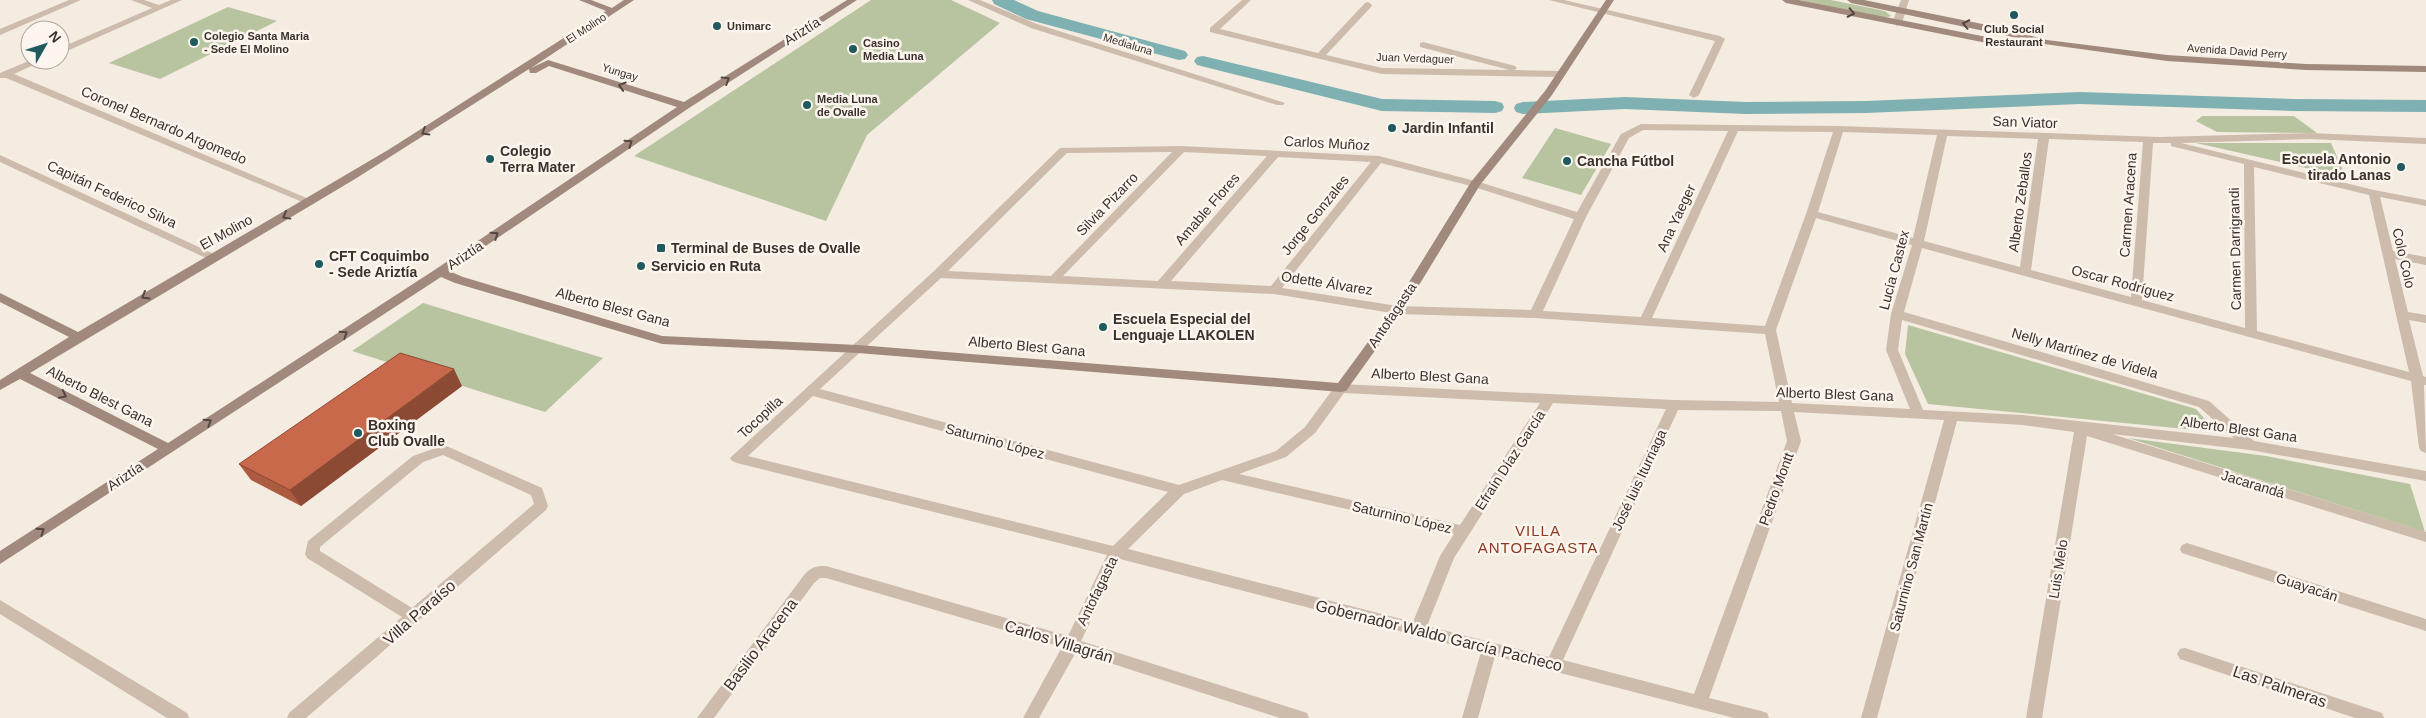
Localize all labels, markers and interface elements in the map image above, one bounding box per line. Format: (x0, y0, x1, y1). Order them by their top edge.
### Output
one-way arrow (1846, 8, 1855, 18)
marker: Club Social Restaurant (2008, 9, 2020, 21)
street label: El Molino (564, 11, 608, 45)
street label: Ariztía (781, 14, 823, 48)
one-way arrow (1961, 19, 1970, 29)
north arrow (20, 20, 70, 70)
marker: Unimarc (711, 20, 723, 32)
place label: Unimarc (727, 20, 771, 32)
place label: Club Social Restaurant (1984, 23, 2044, 48)
text: N (46, 28, 65, 46)
place label: Colegio Santa Maria - Sede El Molino (204, 30, 310, 55)
street label: Medialuna (1102, 31, 1155, 57)
marker: Colegio Santa Maria - Sede El Molino (188, 36, 200, 48)
place label: Casino Media Luna (863, 37, 924, 62)
street label: Avenida David Perry (2187, 42, 2288, 61)
marker: Casino Media Luna (847, 43, 859, 55)
street label: Juan Verdaguer (1376, 51, 1454, 65)
street label: Yungay (601, 61, 640, 83)
one-way arrow (721, 76, 730, 86)
one-way arrow (618, 81, 626, 91)
street label: Coronel Bernardo Argomedo (79, 83, 249, 167)
place label: Media Luna de Ovalle (817, 93, 878, 118)
marker: Media Luna de Ovalle (801, 99, 813, 111)
street label: San Viator (1992, 113, 2058, 131)
place label: Jardin Infantil (1402, 120, 1494, 136)
marker: Jardin Infantil (1386, 122, 1398, 134)
one-way arrow (422, 125, 431, 135)
street label: Carlos Muñoz (1283, 133, 1371, 153)
one-way arrow (624, 140, 633, 150)
place label: Colegio Terra Mater (500, 143, 576, 175)
street label: Alberto Zeballos (2005, 151, 2035, 253)
place label: Escuela Antonio tirado Lanas (2282, 151, 2391, 183)
street label: Carmen Aracena (2116, 152, 2140, 258)
marker: Colegio Terra Mater (484, 153, 496, 165)
place label: Cancha Fútbol (1577, 153, 1674, 169)
marker: Cancha Fútbol (1561, 155, 1573, 167)
street label: Capitán Federico Silva (45, 157, 179, 231)
marker: Escuela Antonio tirado Lanas (2395, 161, 2407, 173)
street label: Silvia Pizarro (1073, 169, 1141, 239)
street label: Amable Flores (1171, 170, 1243, 248)
street label: Jorge Gonzales (1278, 172, 1352, 258)
street label: Ana Yaeger (1653, 181, 1699, 254)
street label: Carmen Darrigrandi (2226, 187, 2244, 311)
one-way arrow (282, 209, 291, 219)
street label: El Molino (197, 211, 255, 253)
street label: Colo Colo (2389, 226, 2419, 290)
street label: Lucía Castex (1876, 228, 1912, 312)
one-way arrow (489, 232, 499, 241)
street label: Ariztía (444, 237, 486, 273)
place label: Terminal de Buses de Ovalle (671, 240, 861, 256)
marker: Terminal de Buses de Ovalle (655, 242, 667, 254)
place label: CFT Coquimbo - Sede Ariztía (329, 248, 429, 280)
marker: CFT Coquimbo - Sede Ariztía (313, 258, 325, 270)
place label: Servicio en Ruta (651, 258, 761, 274)
marker: Servicio en Ruta (635, 260, 647, 272)
street label: Oscar Rodríguez (2070, 262, 2176, 304)
street label: Odette Álvarez (1280, 268, 1374, 298)
street label: Antofagasta (1364, 279, 1420, 350)
street label: Alberto Blest Gana (554, 284, 672, 330)
one-way arrow (141, 290, 150, 300)
place label: Escuela Especial del Lenguaje LLAKOLEN (1113, 311, 1255, 343)
marker: Escuela Especial del Lenguaje LLAKOLEN (1097, 321, 1109, 333)
street label: Nelly Martínez de Videla (2010, 324, 2160, 382)
one-way arrow (339, 330, 348, 340)
street label: Alberto Blest Gana (968, 333, 1086, 359)
street label: Alberto Blest Gana (44, 362, 156, 430)
street label: Alberto Blest Gana (1371, 365, 1489, 387)
street label: Alberto Blest Gana (1776, 384, 1894, 404)
one-way arrow (57, 389, 66, 399)
street label: Tocopilla (735, 392, 786, 441)
street label: Efraín Díaz García (1472, 407, 1548, 513)
street label: Alberto Blest Gana (2180, 413, 2299, 445)
place label: Boxing Club Ovalle (368, 417, 445, 449)
one-way arrow (202, 418, 211, 428)
street label: Saturnino López (944, 420, 1046, 462)
marker: Boxing Club Ovalle (352, 427, 364, 439)
street label: José luis Iturriaga (1609, 427, 1670, 533)
street label: Pedro Montt (1755, 450, 1797, 528)
street label: Ariztía (104, 458, 146, 494)
street label: Jacarandá (2219, 467, 2287, 501)
street label: Saturnino López (1351, 498, 1453, 536)
street label: Saturnino San Martín (1886, 501, 1936, 633)
district label: VILLA ANTOFAGASTA (1478, 522, 1598, 556)
one-way arrow (35, 528, 44, 538)
street label: Luis Melo (2045, 538, 2071, 600)
street label: Antofagasta (1073, 554, 1121, 628)
street label: Guayacán (2274, 570, 2340, 604)
street label: Villa Paraíso (380, 577, 459, 648)
street label: Basilio Aracena (720, 595, 800, 693)
street label: Gobernador Waldo García Pacheco (1314, 597, 1564, 674)
street label: Carlos Villagrán (1003, 617, 1115, 666)
street label: Las Palmeras (2231, 663, 2329, 710)

